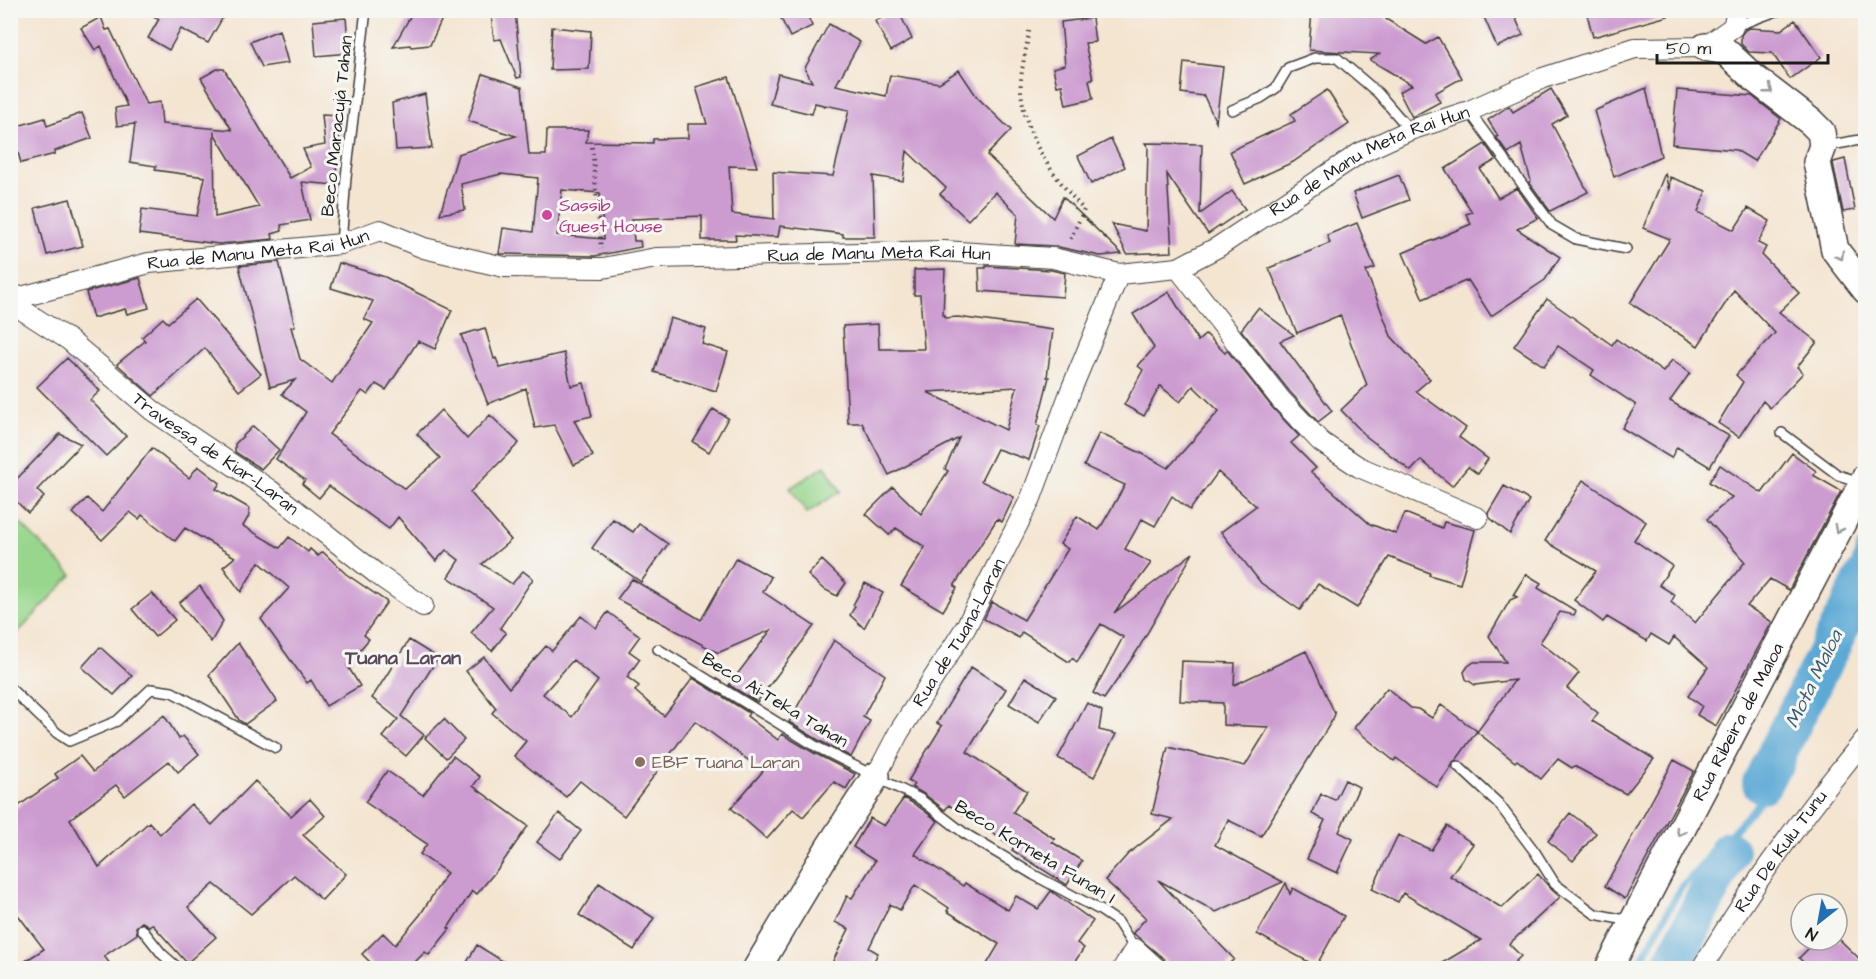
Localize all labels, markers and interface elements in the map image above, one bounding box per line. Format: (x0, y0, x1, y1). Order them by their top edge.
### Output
scale bar (1657, 27, 1828, 65)
street label: Beco Maracujá Tahan (315, 34, 359, 218)
text: 50 m (1666, 36, 1711, 61)
one-way arrow (1763, 82, 1774, 93)
street label: Rua de Manu Meta Rai Hun (1264, 99, 1473, 222)
place label: Sassib Guest House (559, 193, 663, 239)
marker: Sassib Guest House (540, 208, 554, 222)
street label: Rua de Manu Meta Rai Hun (146, 222, 372, 276)
street label: Rua de Manu Meta Rai Hun (767, 238, 991, 268)
one-way arrow (1832, 250, 1844, 260)
street label: Travessa de Kiar-Laran (127, 386, 304, 521)
one-way arrow (1834, 523, 1846, 534)
street label: Rua de Tuana-Laran (906, 554, 1011, 711)
water label: Mota Maloa (1778, 625, 1850, 732)
street label: Rua Ribeira de Maloa (1686, 638, 1790, 805)
district label: Tuana Laran (344, 644, 461, 672)
street label: Beco Ai-Teka Tahan (697, 646, 853, 754)
place label: EBF Tuana Laran (652, 750, 800, 775)
marker: EBF Tuana Laran (633, 755, 647, 769)
street label: Rua De Kulu Tunu (1728, 785, 1833, 917)
street label: Beco Korneta Funan I (950, 794, 1120, 910)
one-way arrow (1676, 826, 1687, 836)
north arrow (1789, 892, 1849, 952)
text: N (1802, 922, 1822, 946)

